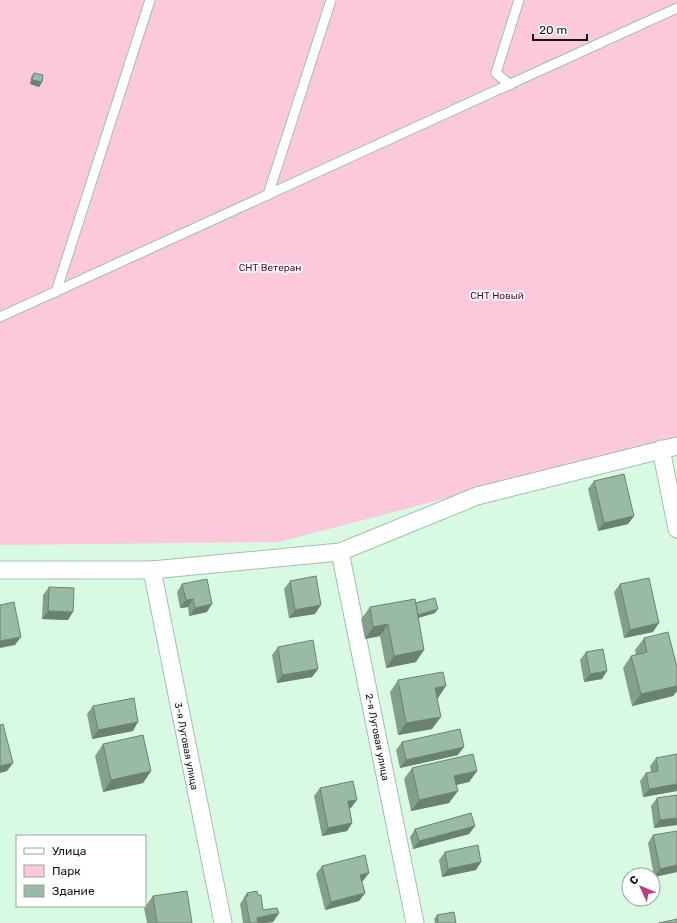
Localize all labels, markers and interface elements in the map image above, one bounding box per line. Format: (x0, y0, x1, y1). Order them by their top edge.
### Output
scale bar (533, 16, 587, 42)
text: 20 m (539, 23, 567, 37)
park label: СНТ Ветеран (239, 262, 301, 274)
park label: СНТ Новый (470, 290, 524, 302)
street label: 2-я Луговая улица (363, 693, 391, 782)
street label: 3-я Луговая улица (172, 701, 200, 791)
legend (16, 835, 146, 907)
text: Улица (52, 844, 86, 858)
text: Парк (52, 864, 81, 878)
north arrow (621, 867, 661, 907)
text: С (627, 873, 642, 888)
text: Здание (52, 884, 95, 898)

